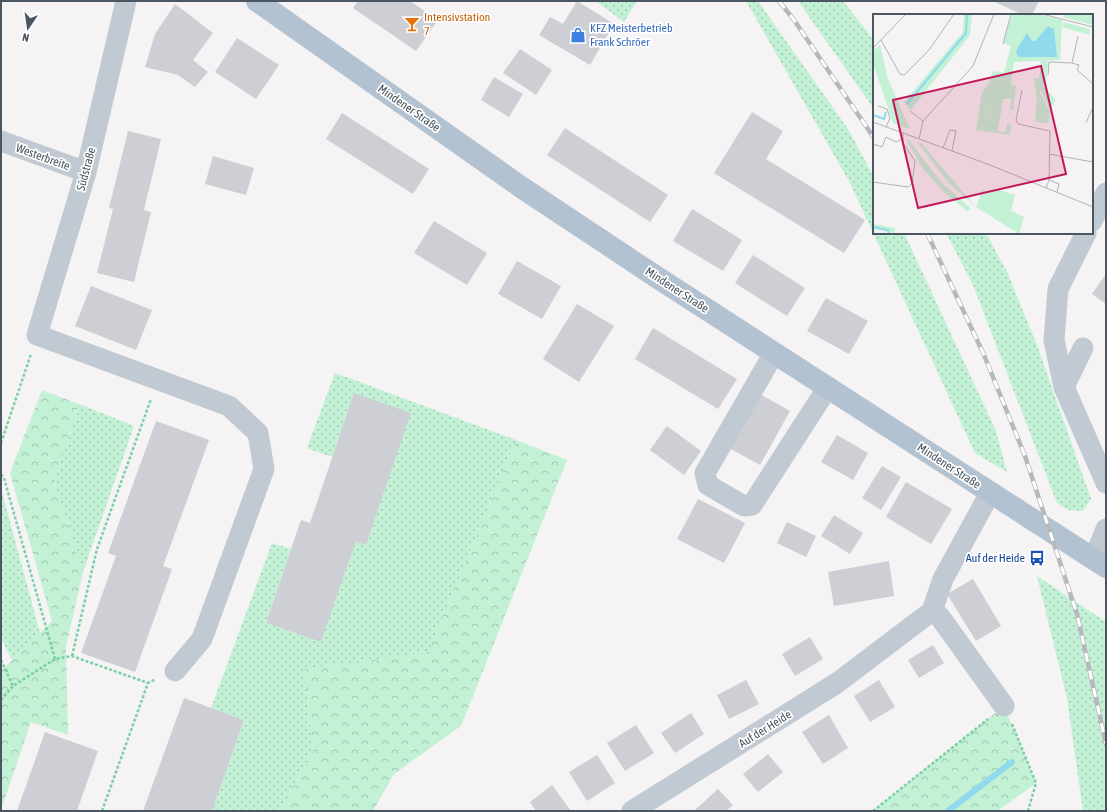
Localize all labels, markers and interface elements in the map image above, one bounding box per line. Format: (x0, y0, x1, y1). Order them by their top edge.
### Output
north arrow (8, 8, 48, 48)
place label: Intensivstation 7 (424, 10, 490, 38)
inset map (873, 14, 1093, 234)
bar icon: Intensivstation 7 (403, 15, 421, 33)
place label: KFZ Meisterbetrieb Frank Schröer (590, 21, 673, 49)
shop icon: KFZ Meisterbetrieb Frank Schröer (569, 26, 587, 44)
text: N (21, 31, 30, 44)
street label: Mindener Straße (375, 81, 443, 135)
street label: Westerbreite (14, 141, 72, 173)
street label: Südstraße (74, 146, 98, 192)
street label: Mindener Straße (643, 264, 711, 316)
street label: Mindener Straße (915, 440, 983, 492)
bus stop icon: Auf der Heide (1028, 549, 1046, 567)
place label: Auf der Heide (966, 551, 1025, 565)
street label: Auf der Heide (736, 707, 794, 751)

